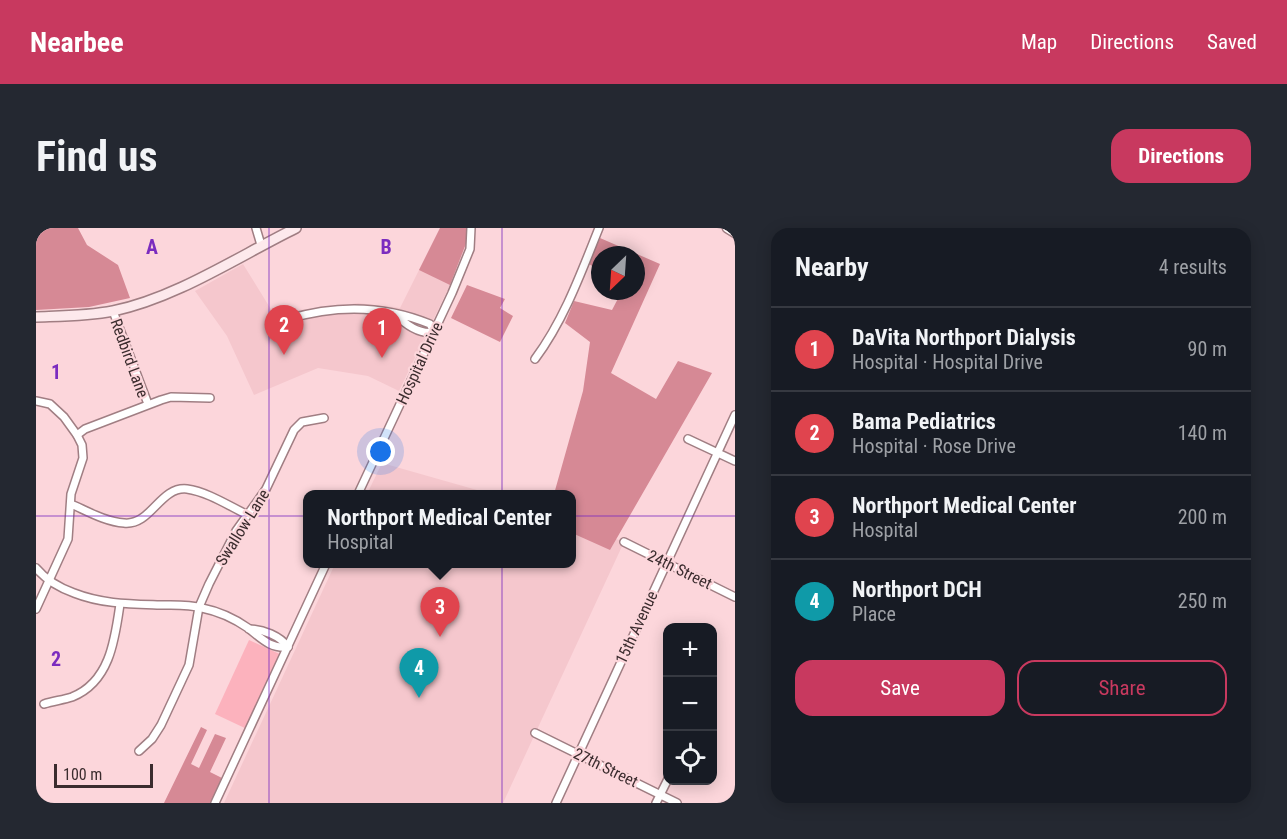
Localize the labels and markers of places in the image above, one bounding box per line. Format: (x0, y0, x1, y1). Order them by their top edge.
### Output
pin: 2 (264, 306, 304, 355)
pin: 1 (362, 308, 402, 358)
pin: 3 (420, 588, 460, 637)
pin: 4 (400, 648, 439, 698)

